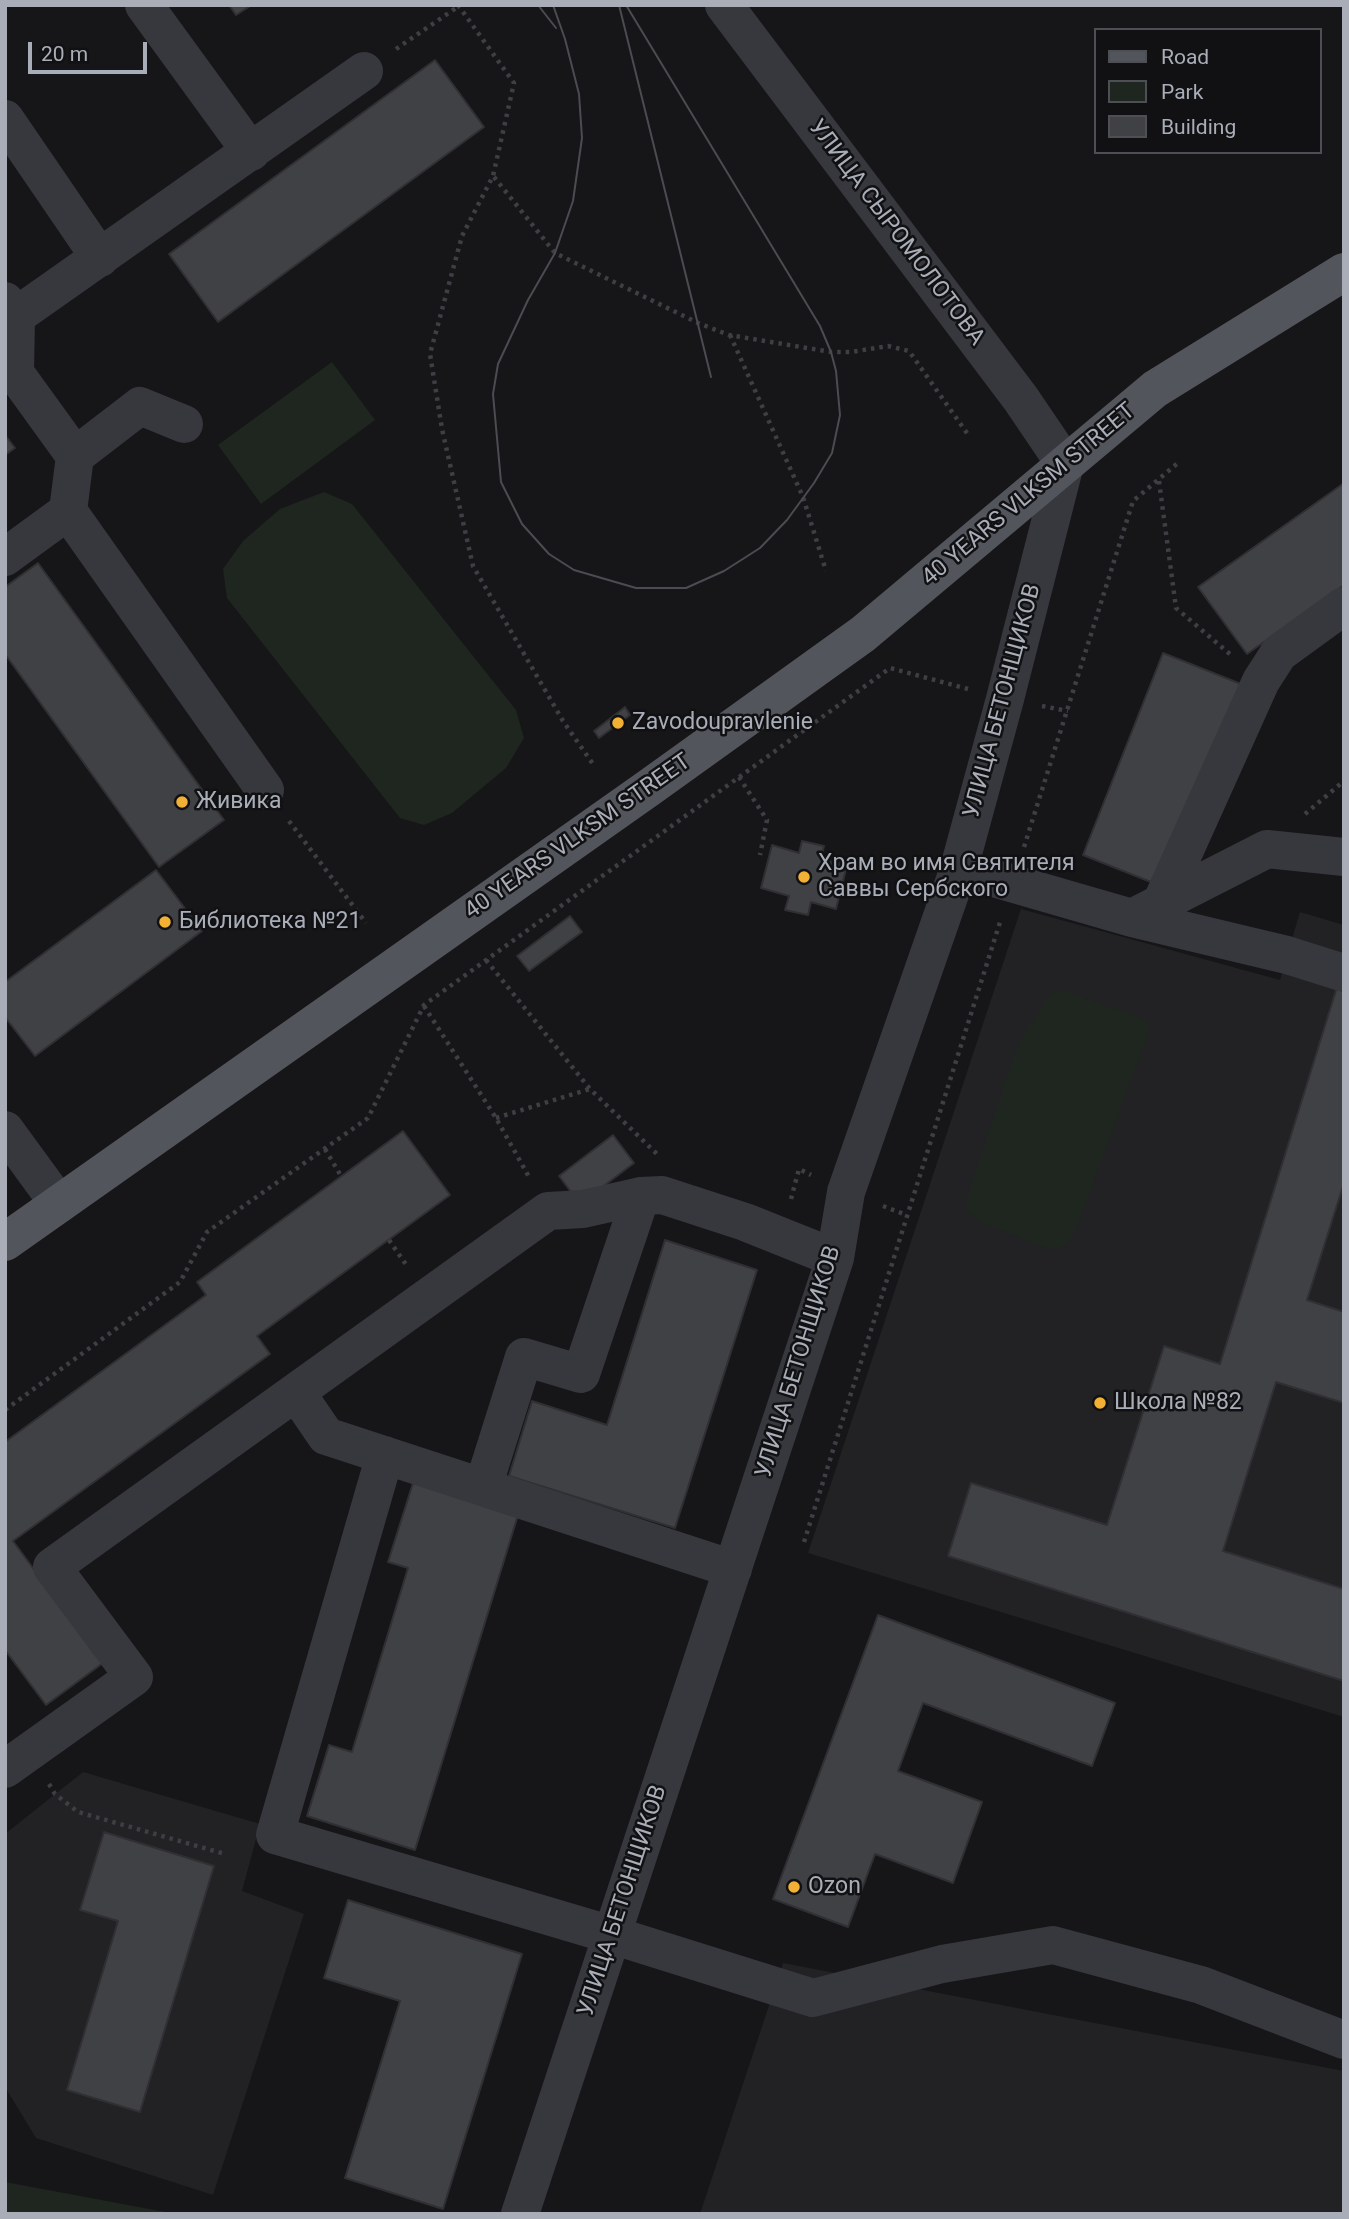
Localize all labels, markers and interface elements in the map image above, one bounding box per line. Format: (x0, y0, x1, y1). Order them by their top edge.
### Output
scale bar (32, 28, 150, 72)
legend (1094, 28, 1321, 154)
text: 20 m (41, 42, 88, 66)
text: Road (1161, 45, 1209, 69)
text: Park (1161, 80, 1203, 104)
street label: УЛИЦА СЫРОМОЛОТОВА (802, 115, 990, 351)
text: Building (1161, 115, 1236, 139)
street label: 40 YEARS VLKSM STREET (917, 398, 1141, 592)
street label: УЛИЦА БЕТОНЩИКОВ (958, 581, 1048, 821)
place label: Zavodoupravlenie (632, 709, 813, 737)
marker: Zavodoupravlenie (610, 715, 626, 731)
street label: 40 YEARS VLKSM STREET (460, 748, 696, 926)
place label: Живика (196, 788, 282, 816)
marker: Живика (174, 794, 190, 810)
place label: Храм во имя Святителя Саввы Сербского (818, 850, 1075, 904)
marker: Храм во имя Святителя Саввы Сербского (796, 869, 812, 885)
place label: Библиотека №21 (179, 908, 361, 936)
marker: Библиотека №21 (157, 914, 173, 930)
street label: УЛИЦА БЕТОНЩИКОВ (751, 1243, 847, 1481)
place label: Школа №82 (1114, 1389, 1242, 1417)
marker: Школа №82 (1092, 1395, 1108, 1411)
street label: УЛИЦА БЕТОНЩИКОВ (573, 1782, 673, 2020)
place label: Ozon (808, 1873, 861, 1901)
marker: Ozon (786, 1879, 802, 1895)

